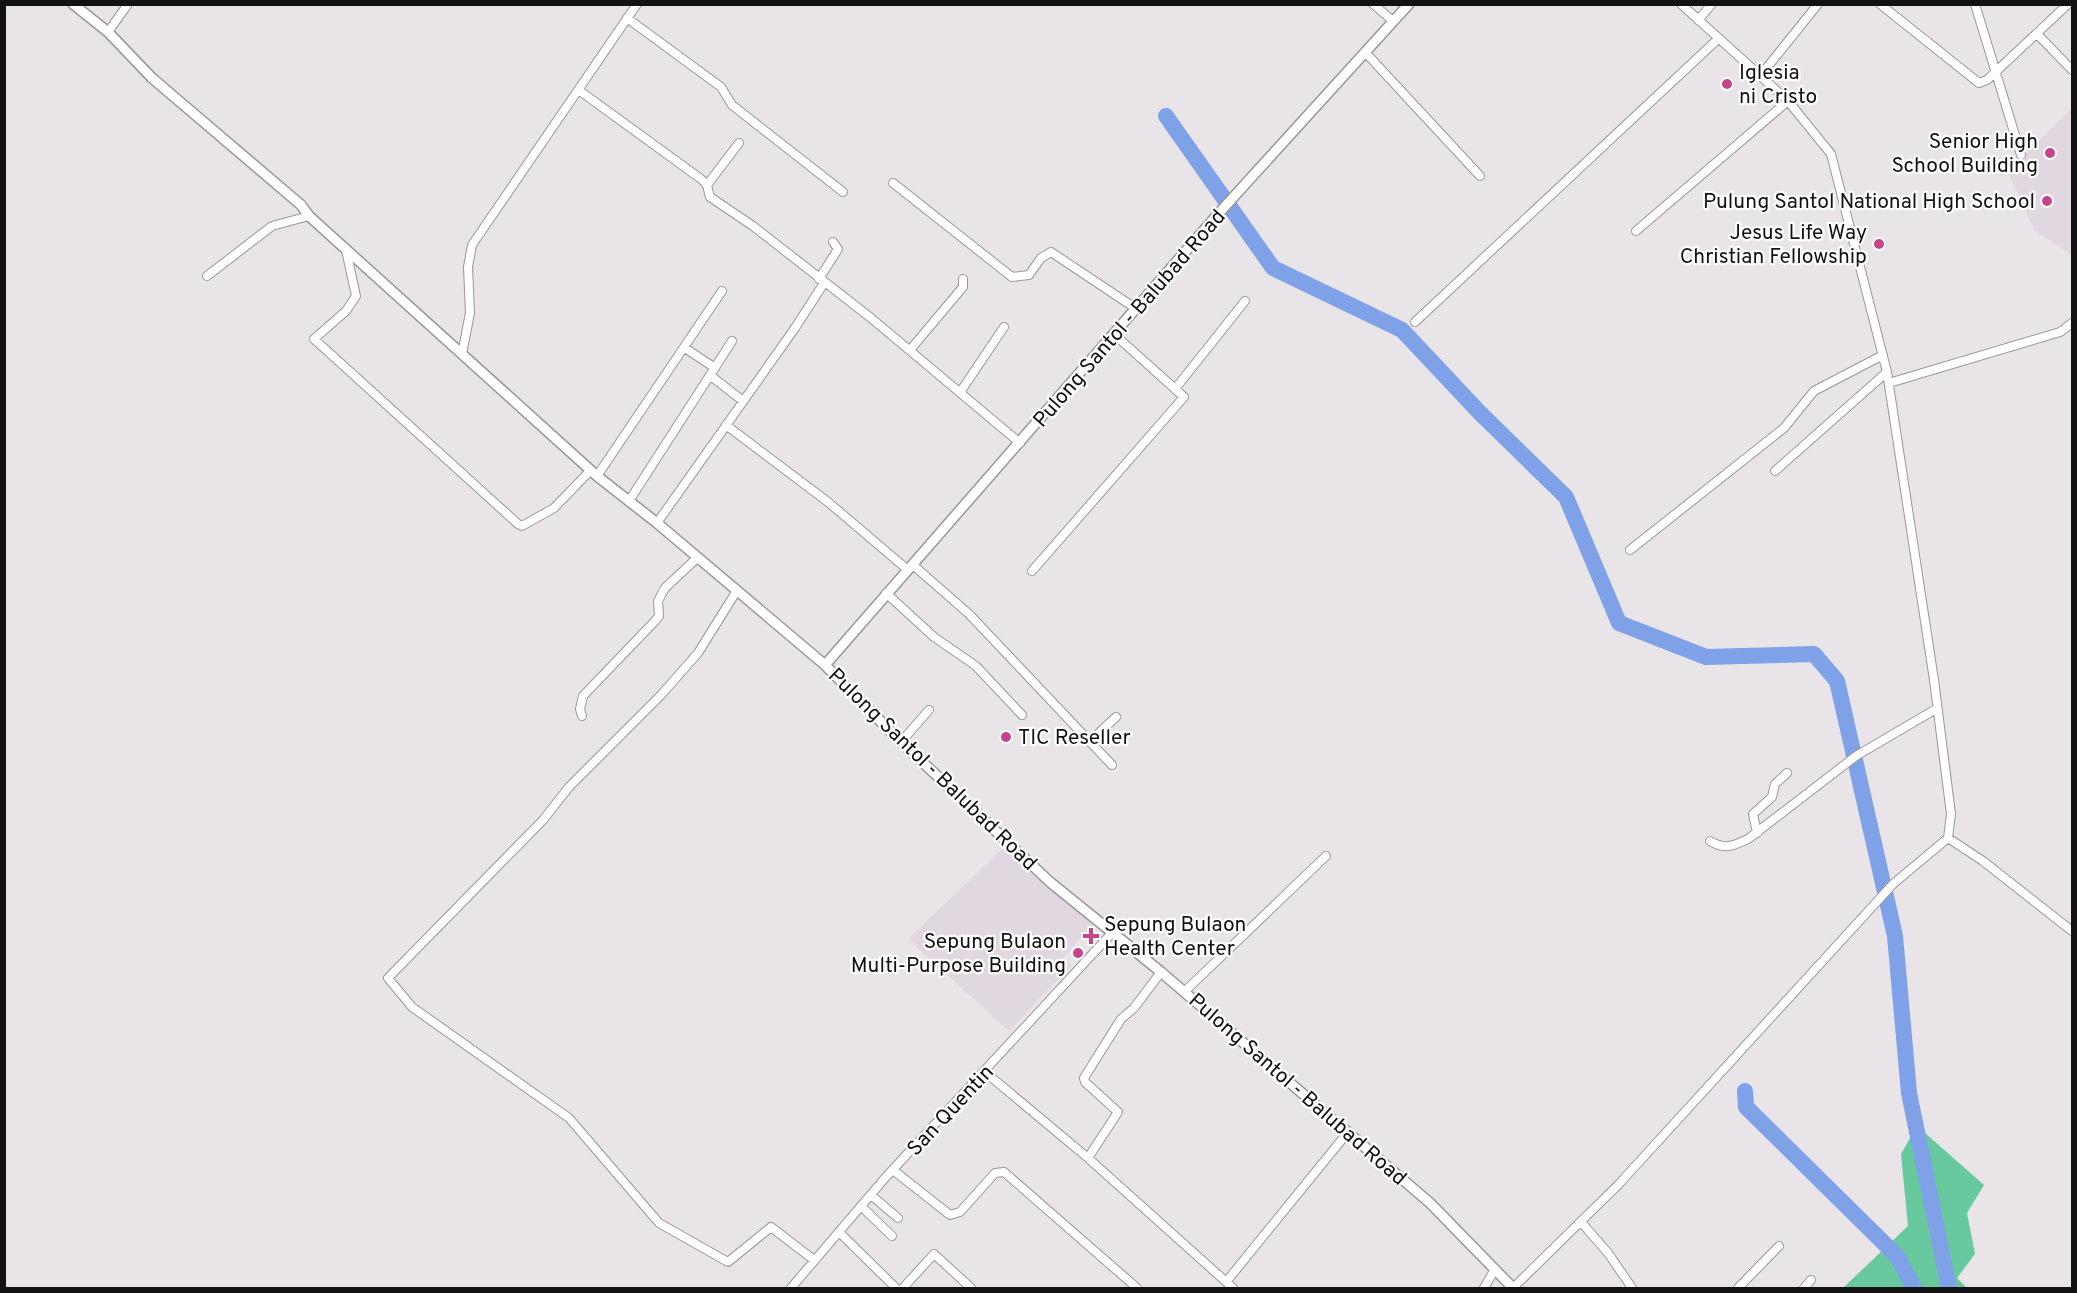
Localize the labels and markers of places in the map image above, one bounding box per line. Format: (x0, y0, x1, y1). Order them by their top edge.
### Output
place label: Iglesia ni Cristo (1739, 60, 1817, 111)
marker: Iglesia ni Cristo (1720, 77, 1734, 91)
place label: Senior High School Building (1891, 129, 2038, 180)
marker: Senior High School Building (2043, 146, 2057, 160)
place label: Pulung Santol National High School (1703, 189, 2035, 216)
marker: Pulung Santol National High School (2040, 194, 2054, 208)
place label: Jesus Life Way Christian Fellowship (1680, 220, 1867, 271)
marker: Jesus Life Way Christian Fellowship (1872, 237, 1886, 251)
place label: TIC Reseller (1018, 725, 1131, 752)
marker: TIC Reseller (999, 730, 1013, 744)
place label: Sepung Bulaon Health Center (1104, 912, 1246, 963)
marker: Sepung Bulaon Health Center (1082, 927, 1100, 945)
place label: Sepung Bulaon Multi-Purpose Building (851, 929, 1066, 980)
marker: Sepung Bulaon Multi-Purpose Building (1071, 946, 1085, 960)

